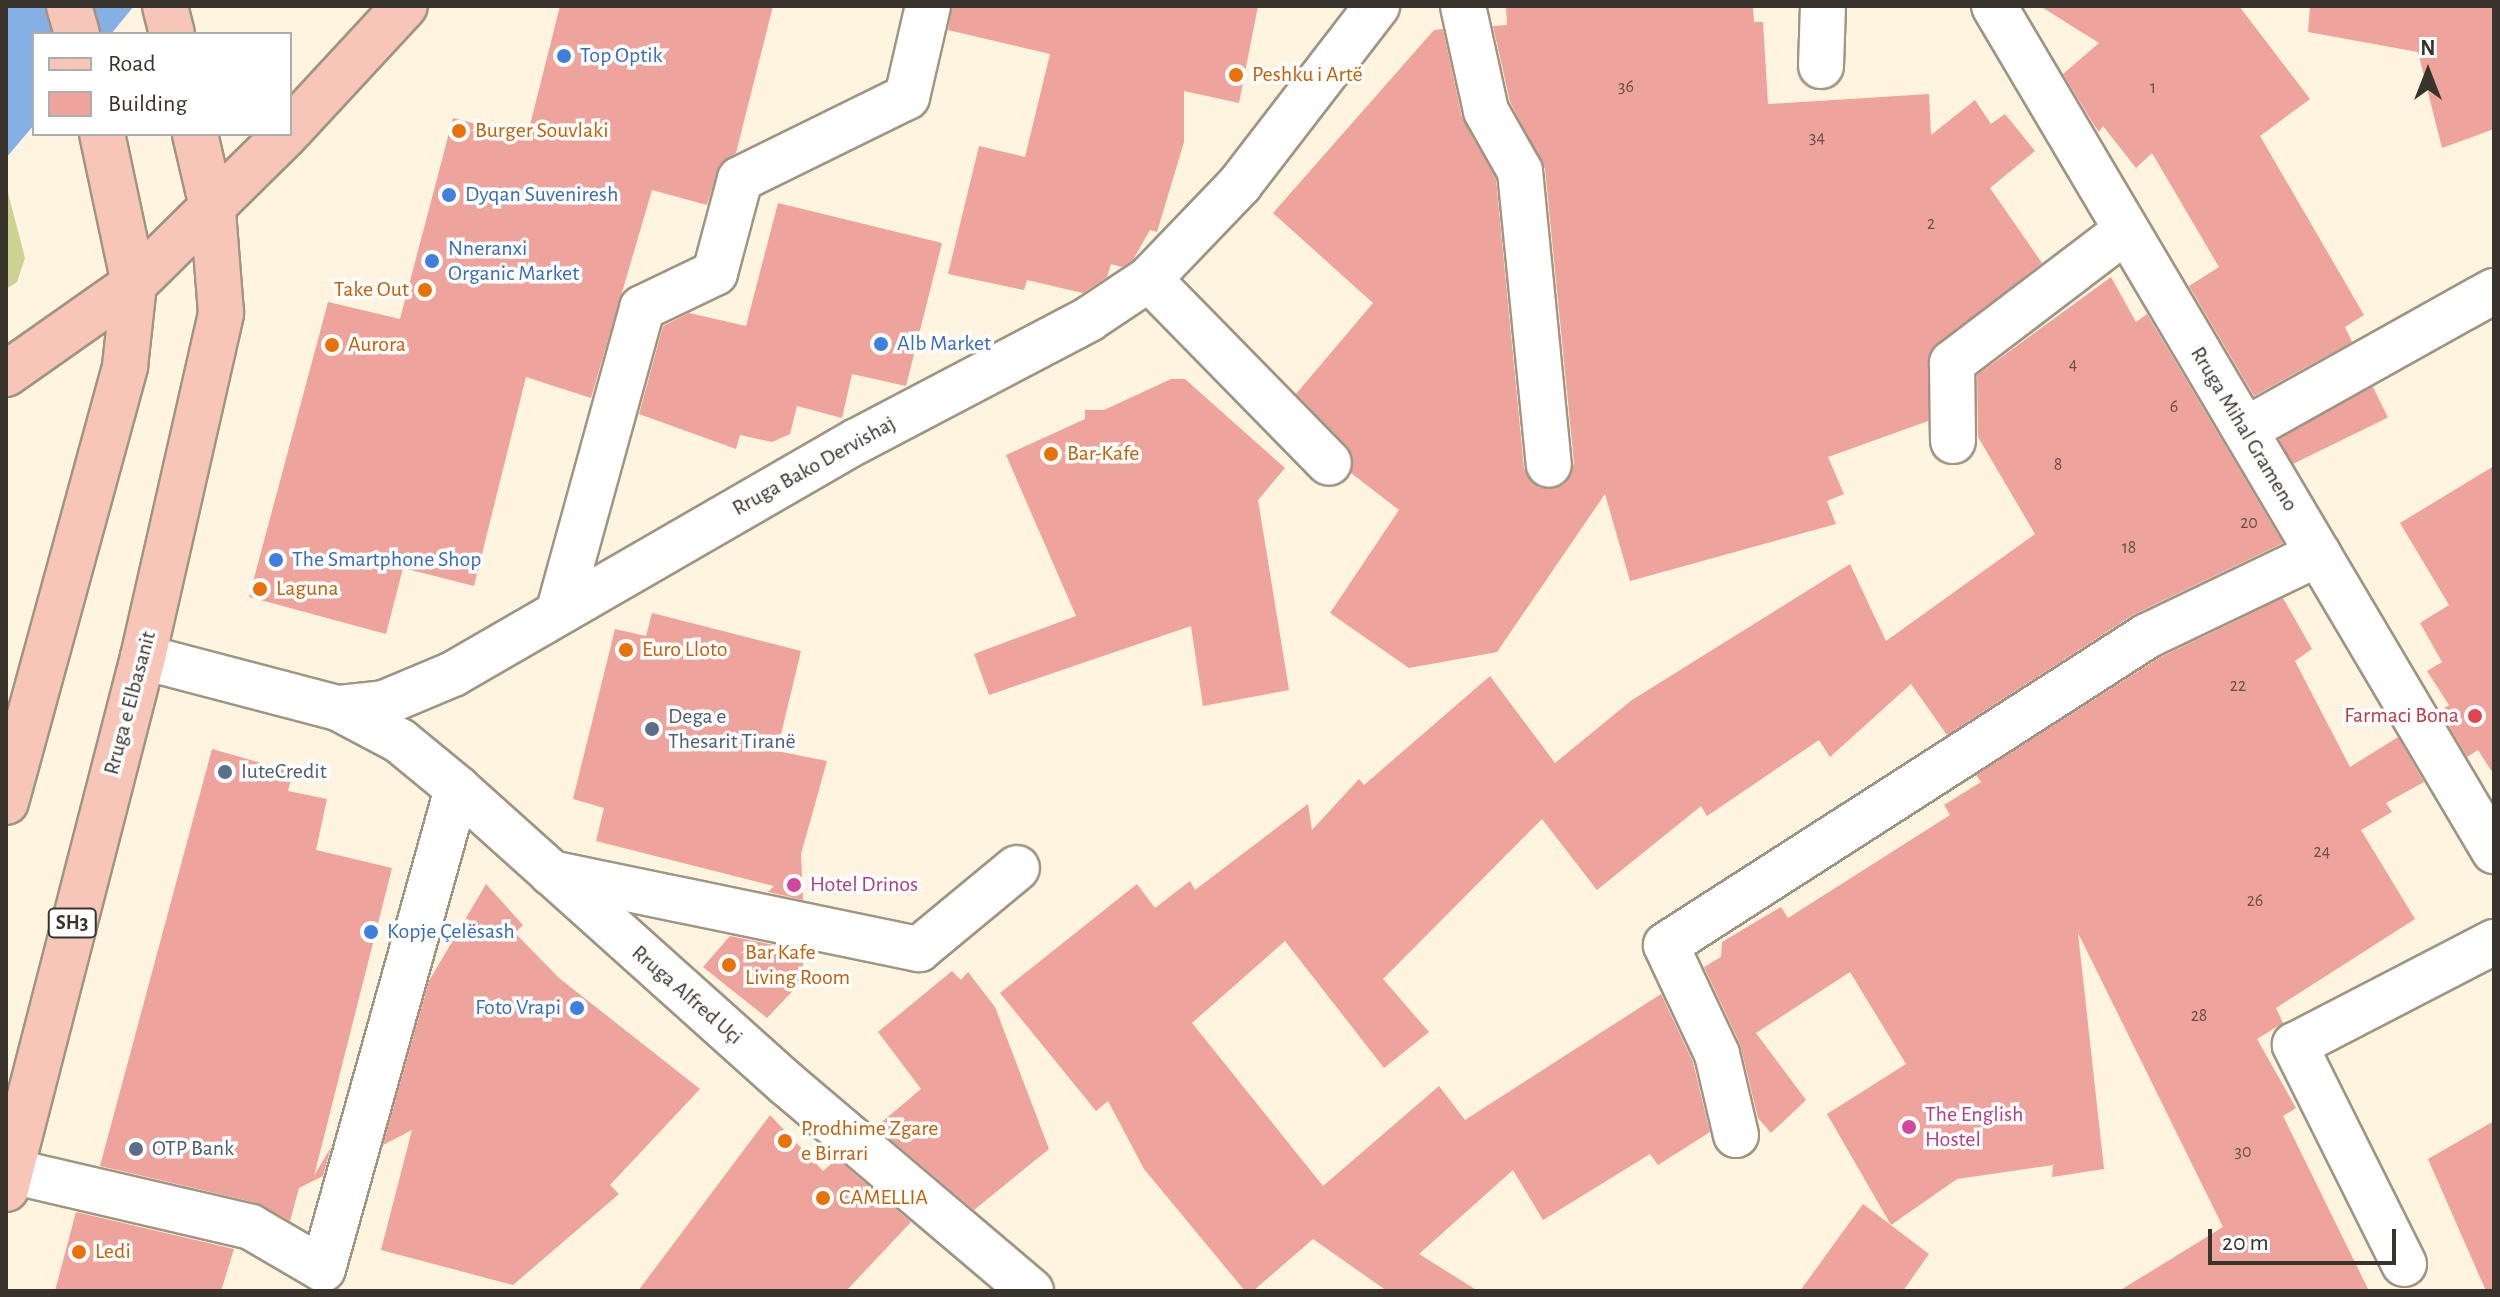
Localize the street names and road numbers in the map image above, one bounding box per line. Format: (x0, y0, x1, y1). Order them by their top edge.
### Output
street label: Rruga Mihal Grameno (2184, 342, 2304, 516)
street label: Rruga Bako Dervishaj (728, 410, 900, 522)
street label: Rruga e Elbasanit (98, 628, 162, 778)
road number: SH3 (46, 907, 98, 939)
street label: Rruga Alfred Uçi (626, 940, 748, 1050)

